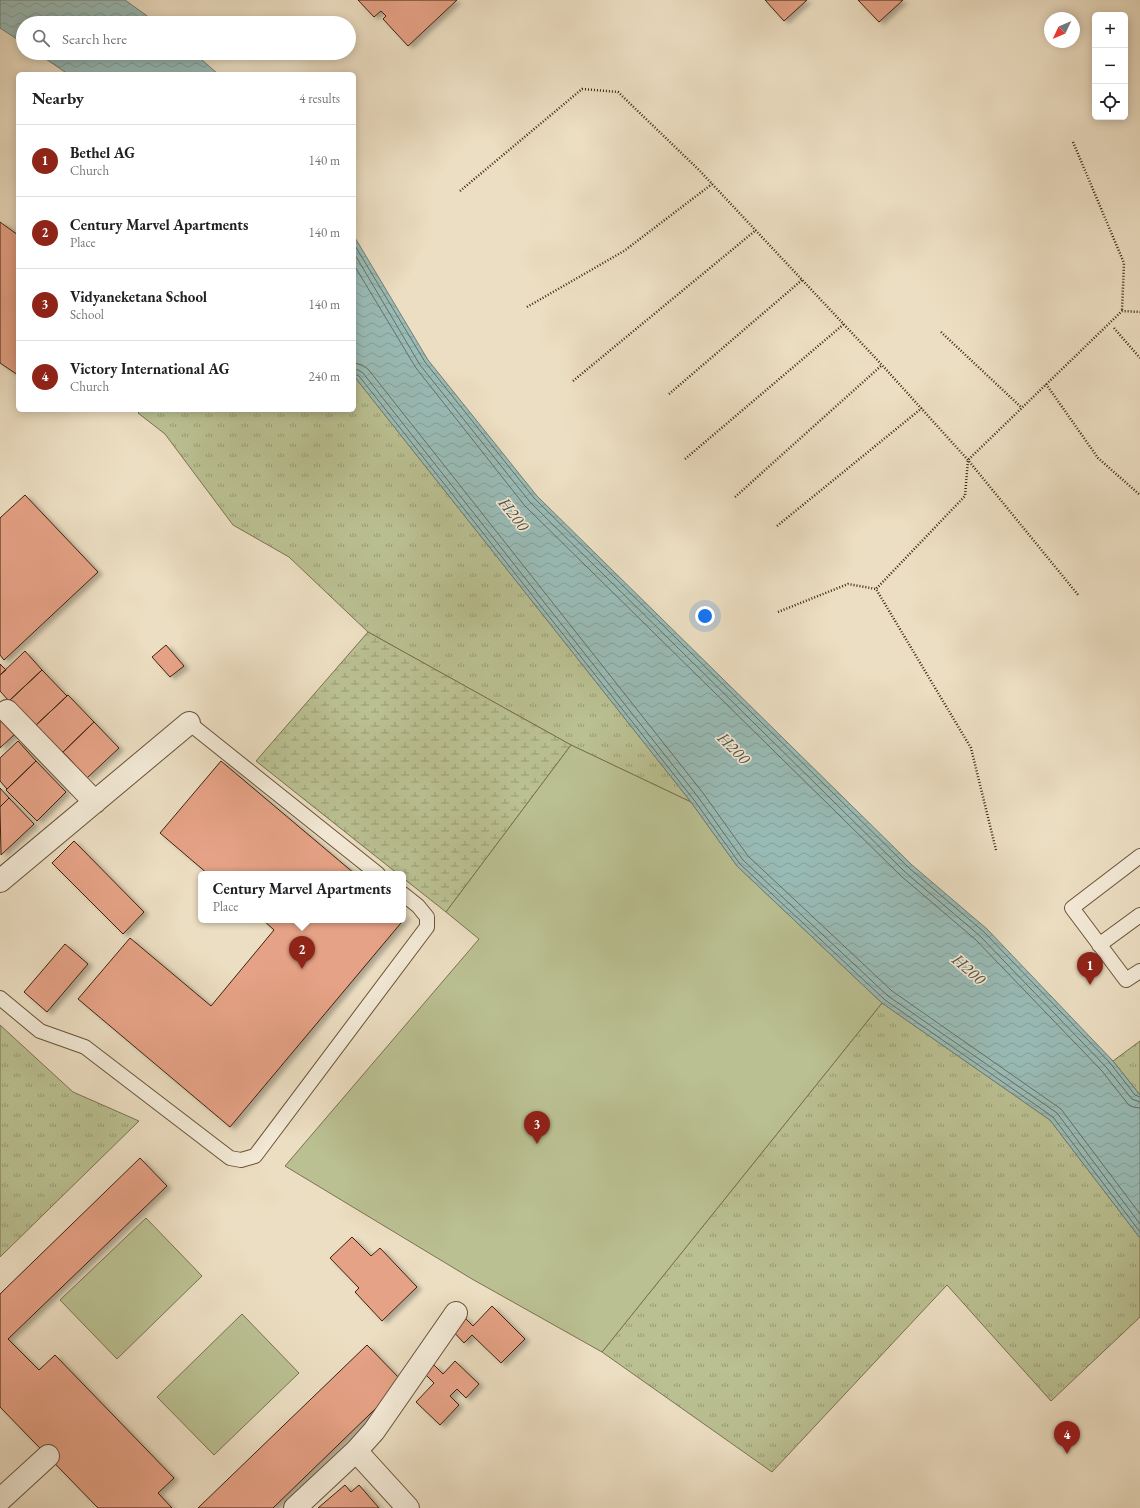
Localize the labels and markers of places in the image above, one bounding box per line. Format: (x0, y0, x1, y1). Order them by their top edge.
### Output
pin: 2 (289, 936, 315, 969)
pin: 1 (1077, 952, 1103, 985)
pin: 3 (524, 1111, 550, 1144)
pin: 4 (1054, 1421, 1080, 1454)

